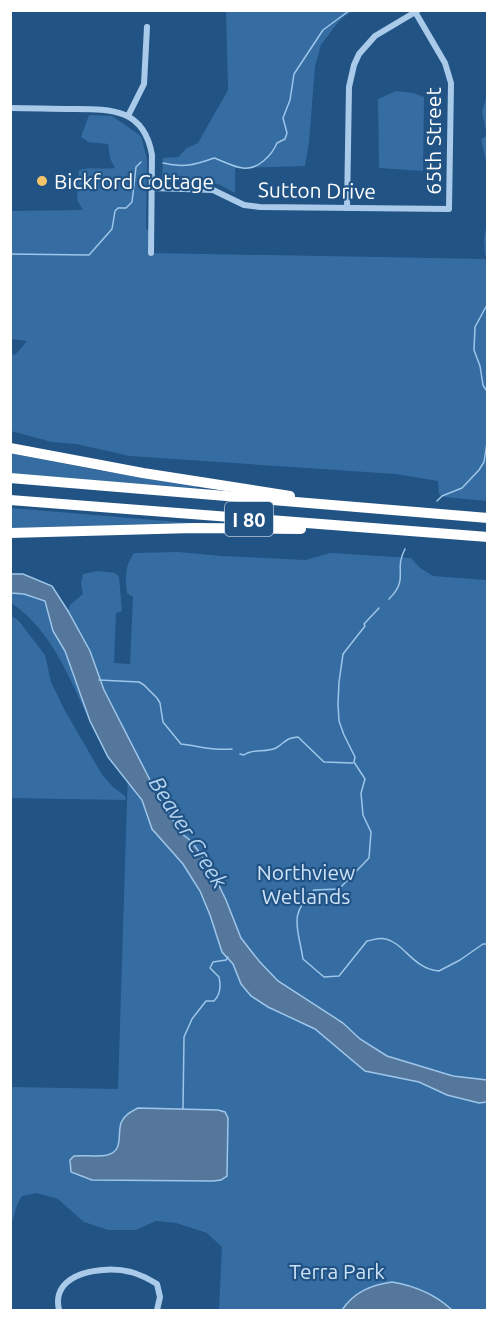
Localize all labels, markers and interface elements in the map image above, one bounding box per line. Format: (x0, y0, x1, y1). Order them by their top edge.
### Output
street label: 65th Street (421, 87, 445, 195)
place label: Bickford Cottage (54, 169, 214, 193)
marker: Bickford Cottage (35, 174, 49, 188)
street label: Sutton Drive (258, 177, 376, 203)
road number: I 80 (225, 502, 273, 536)
water label: Beaver Creek (145, 771, 234, 893)
park label: Northview Wetlands (257, 860, 355, 908)
park label: Terra Park (289, 1259, 385, 1283)

